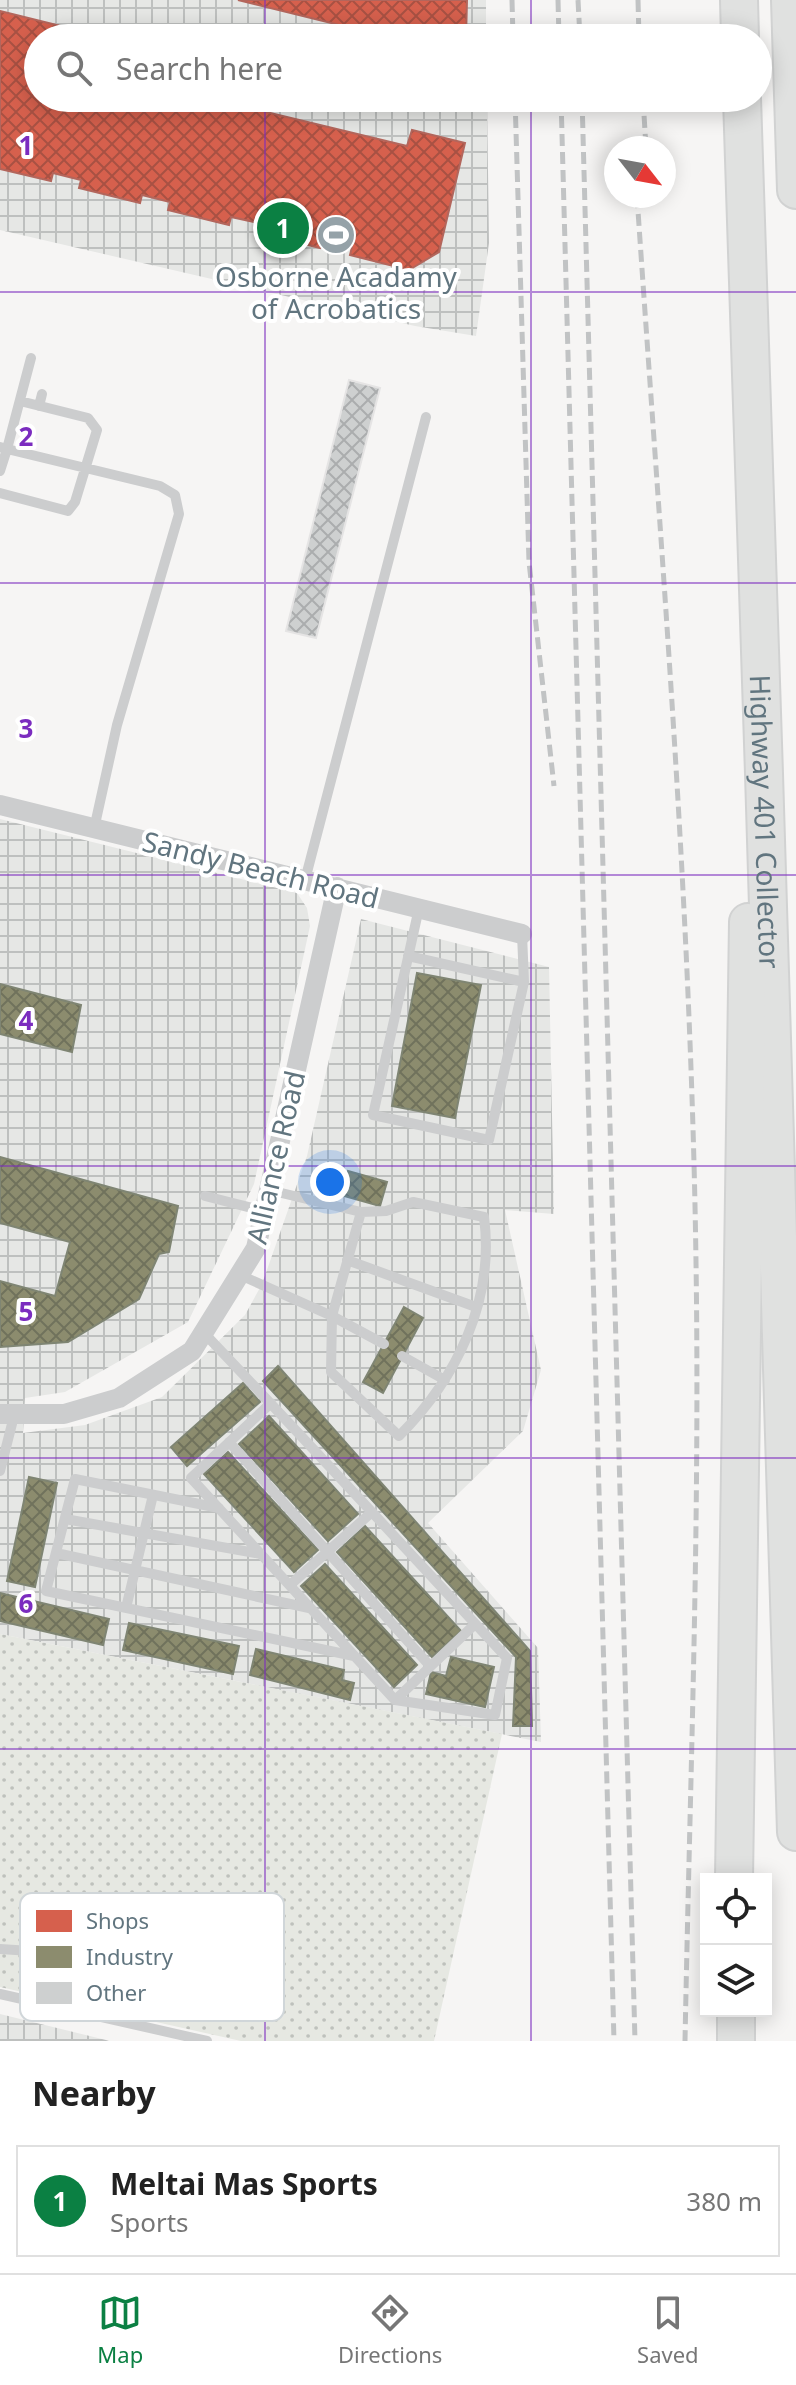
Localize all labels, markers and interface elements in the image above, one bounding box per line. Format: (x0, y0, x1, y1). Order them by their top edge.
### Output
search box (24, 24, 772, 112)
icon: search (52, 46, 96, 90)
text: Search here (116, 48, 283, 89)
text: 1 (19, 127, 33, 163)
north arrow (604, 136, 676, 208)
pin: 1 (257, 198, 309, 258)
sports icon: Osborne Acadamy of Acrobatics (315, 214, 357, 256)
place label: Osborne Acadamy of Acrobatics (215, 257, 458, 327)
text: 2 (19, 418, 34, 454)
street label: Highway 401 Collector (742, 674, 790, 970)
text: 3 (19, 710, 33, 746)
street label: Sandy Beach Road (139, 821, 383, 917)
text: 4 (19, 1002, 34, 1038)
street label: Alliance Road (237, 1067, 313, 1247)
your location (310, 1162, 350, 1202)
text: 5 (19, 1293, 33, 1329)
text: 6 (19, 1585, 34, 1621)
map controls (700, 1873, 772, 2017)
button: locate (700, 1873, 772, 1945)
legend (20, 1893, 284, 2021)
text: Shops (86, 1905, 149, 1935)
text: Industry (86, 1941, 174, 1971)
button: layers (700, 1945, 772, 2017)
text: Other (86, 1977, 146, 2007)
text: Nearby (32, 2070, 156, 2116)
text: Meltai Mas Sports (110, 2163, 378, 2204)
text: 1 (53, 2183, 67, 2219)
text: 380 m (686, 2183, 762, 2219)
text: Sports (110, 2204, 189, 2240)
tab: Map (97, 2291, 143, 2369)
tab: Directions (338, 2291, 442, 2369)
tab: Saved (637, 2291, 699, 2369)

